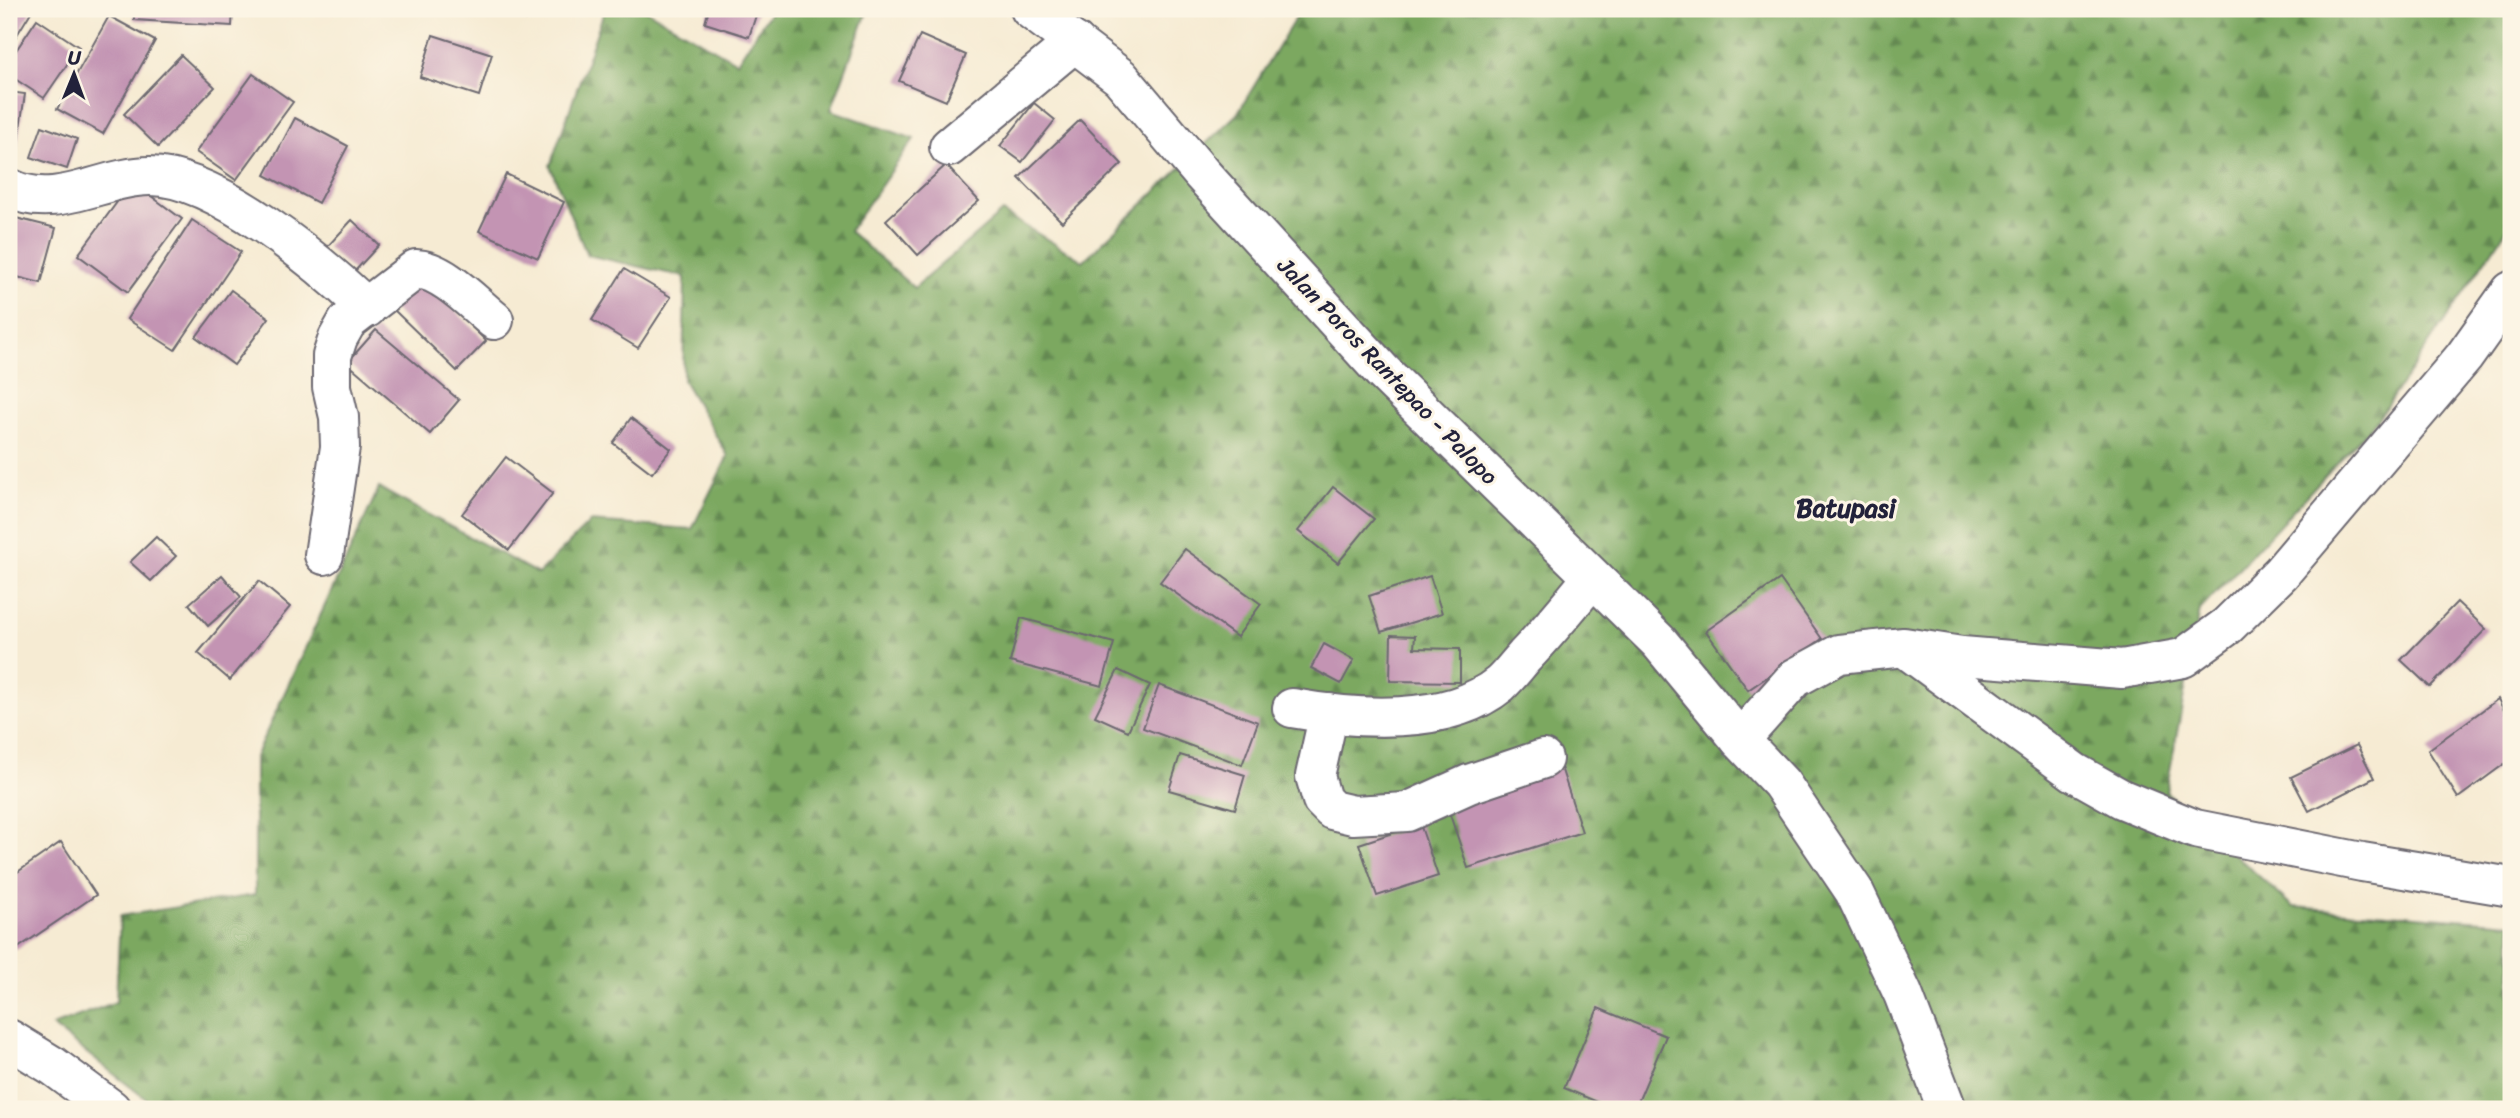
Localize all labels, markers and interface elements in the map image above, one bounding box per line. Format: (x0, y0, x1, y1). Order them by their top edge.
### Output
north arrow (38, 38, 108, 108)
text: U (68, 41, 82, 74)
street label: Jalan Poros Rantepao - Palopo (1266, 247, 1509, 495)
district label: Batupasi (1796, 485, 1898, 531)

